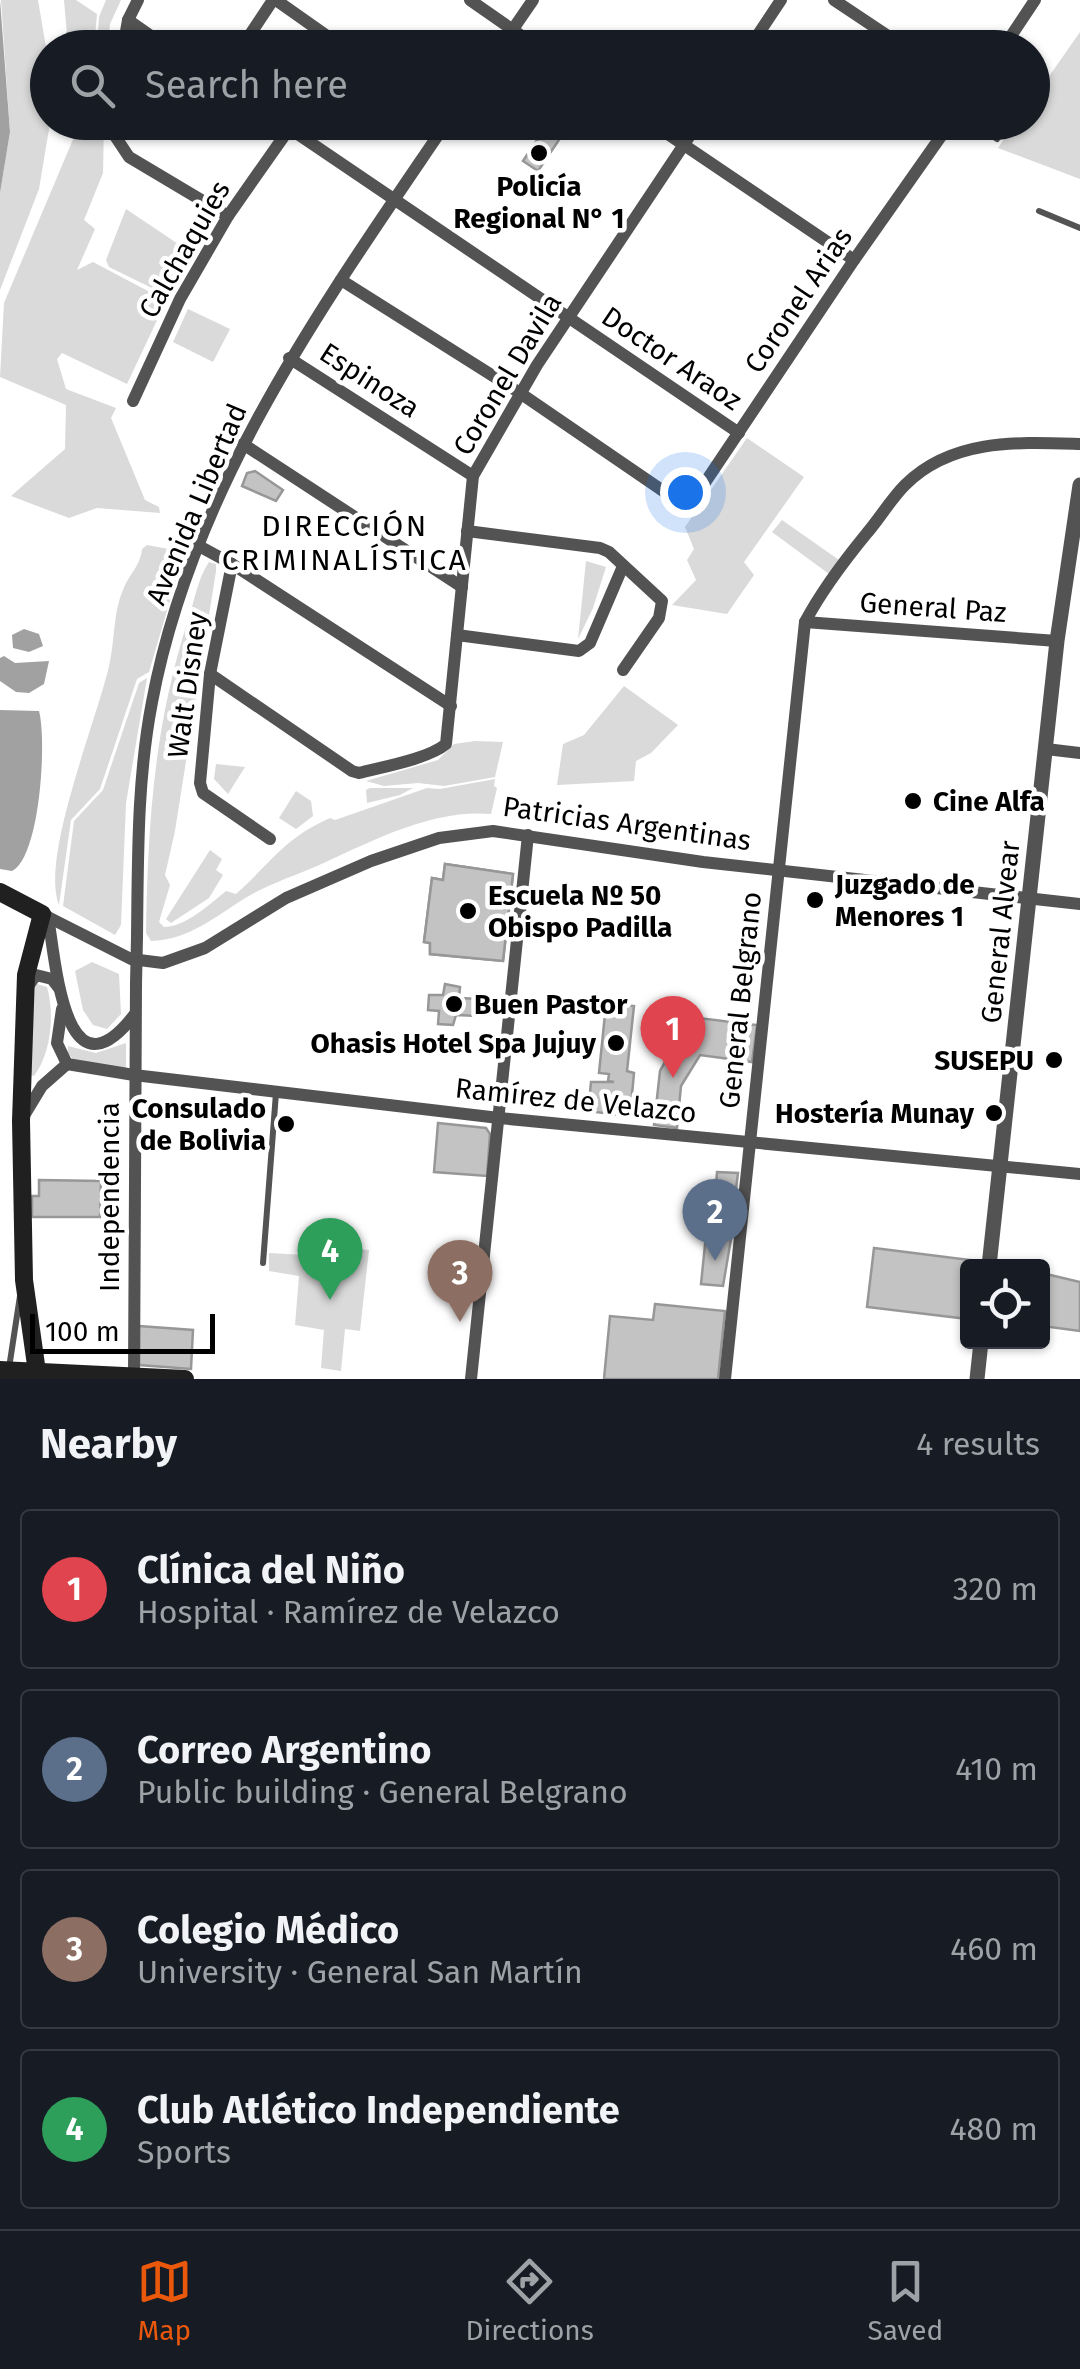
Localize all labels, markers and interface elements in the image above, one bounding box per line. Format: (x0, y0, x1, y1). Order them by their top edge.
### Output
search box (30, 30, 1050, 140)
icon: search (65, 58, 120, 113)
text: Search here (145, 62, 348, 108)
marker: Policía Regional N° 1 (528, 142, 550, 164)
place label: Policía Regional N° 1 (454, 170, 624, 235)
street label: Calchaquies (132, 175, 237, 324)
street label: Coronel Arias (738, 221, 859, 379)
street label: Coronel Davila (446, 287, 569, 461)
street label: Doctor Araoz (596, 300, 748, 417)
street label: Espinoza (314, 336, 426, 425)
street label: Avenida Libertad (139, 399, 254, 610)
your location (660, 467, 711, 518)
district label: DIRECCIÓN CRIMINALÍSTICA (222, 508, 468, 578)
street label: General Paz (858, 586, 1008, 629)
street label: Walt Disney (161, 610, 214, 760)
place label: Cine Alfa (933, 785, 1045, 818)
street label: Patricias Argentinas (501, 790, 753, 857)
marker: Cine Alfa (902, 790, 924, 812)
street label: General Alvear (974, 839, 1027, 1025)
place label: Juzgado de Menores 1 (834, 868, 975, 933)
place label: Escuela Nº 50 Obispo Padilla (488, 879, 672, 944)
marker: Juzgado de Menores 1 (804, 889, 826, 911)
street label: General Belgrano (713, 890, 768, 1110)
marker: Escuela Nº 50 Obispo Padilla (457, 900, 479, 922)
place label: Buen Pastor (474, 988, 628, 1021)
marker: Buen Pastor (443, 993, 465, 1015)
pin: 1 (640, 996, 706, 1078)
place label: Ohasis Hotel Spa Jujuy (310, 1027, 596, 1060)
marker: Ohasis Hotel Spa Jujuy (605, 1032, 627, 1054)
place label: SUSEPU (934, 1044, 1034, 1077)
marker: SUSEPU (1043, 1049, 1065, 1071)
street label: Ramírez de Velazco (454, 1071, 698, 1130)
place label: Consulado de Bolivia (132, 1092, 266, 1157)
place label: Hostería Munay (775, 1097, 974, 1130)
street label: Independencia (93, 1102, 126, 1292)
marker: Hostería Munay (983, 1102, 1005, 1124)
marker: Consulado de Bolivia (275, 1113, 297, 1135)
pin: 2 (682, 1178, 748, 1261)
pin: 4 (298, 1218, 362, 1300)
pin: 3 (428, 1240, 492, 1322)
map controls (960, 1259, 1050, 1349)
button: locate (960, 1259, 1050, 1349)
scale bar (30, 1309, 215, 1354)
text: 100 m (45, 1315, 120, 1348)
text: Nearby (40, 1419, 177, 1469)
text: 4 results (916, 1425, 1040, 1463)
text: Clínica del Niño (137, 1547, 405, 1593)
text: 1 (67, 1570, 82, 1608)
text: 320 m (953, 1570, 1038, 1608)
text: Hospital · Ramírez de Velazco (137, 1593, 560, 1631)
text: Correo Argentino (137, 1727, 432, 1773)
text: 2 (66, 1750, 83, 1788)
text: 410 m (955, 1750, 1038, 1788)
text: Public building · General Belgrano (137, 1773, 628, 1811)
text: Colegio Médico (137, 1907, 399, 1953)
text: 3 (66, 1930, 83, 1968)
text: 460 m (950, 1930, 1038, 1968)
text: University · General San Martín (137, 1953, 583, 1991)
text: Club Atlético Independiente (137, 2087, 620, 2133)
text: 4 (65, 2110, 84, 2148)
text: 480 m (950, 2110, 1038, 2148)
text: Sports (137, 2133, 231, 2171)
tab: Map (137, 2254, 192, 2347)
tab: Directions (465, 2254, 594, 2347)
tab: Saved (867, 2254, 943, 2347)

